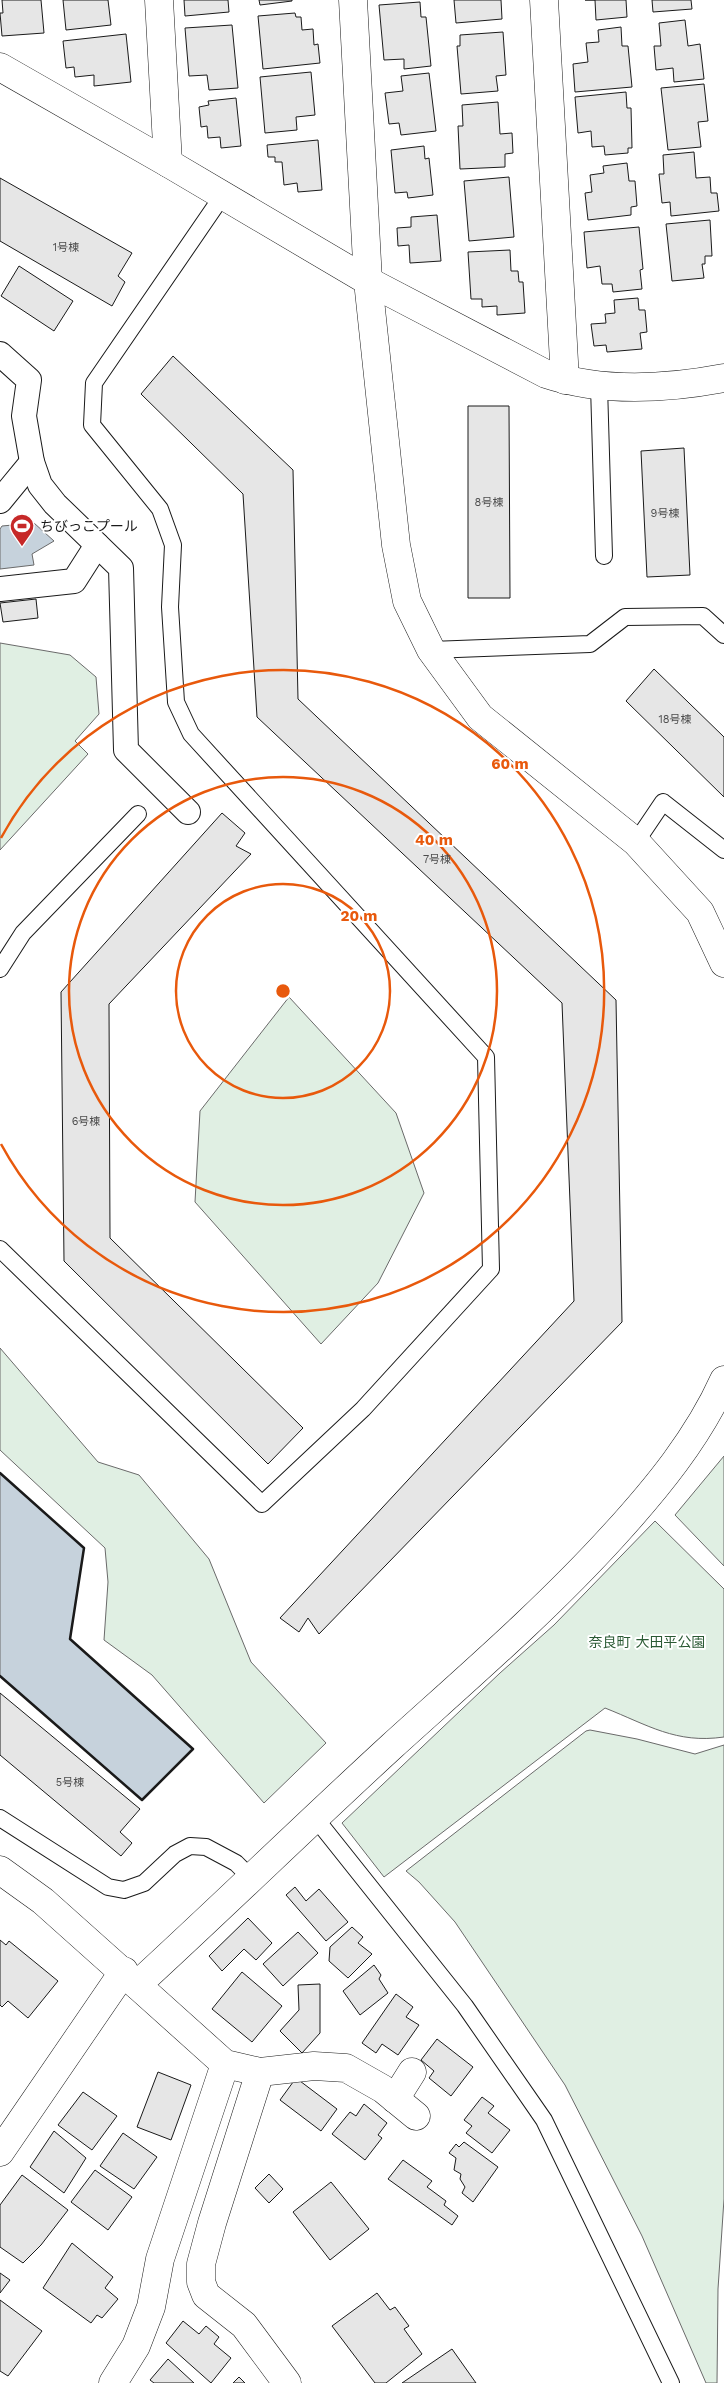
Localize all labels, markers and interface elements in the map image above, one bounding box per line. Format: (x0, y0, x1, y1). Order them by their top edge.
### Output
house number: 1号棟 (53, 241, 79, 254)
house number: 8号棟 (475, 496, 503, 509)
house number: 9号棟 (651, 507, 679, 520)
sports icon: ちびっこプール (9, 513, 35, 547)
place label: ちびっこプール (40, 518, 138, 534)
house number: 18号棟 (658, 713, 692, 726)
text: 60 m (491, 755, 529, 773)
text: 40 m (415, 831, 453, 849)
house number: 7号棟 (423, 853, 451, 866)
text: 20 m (340, 907, 378, 925)
centre of rings (274, 982, 292, 1000)
house number: 6号棟 (72, 1115, 100, 1128)
park label: 奈良町 大田平公園 (589, 1634, 705, 1650)
house number: 5号棟 (56, 1776, 84, 1789)

